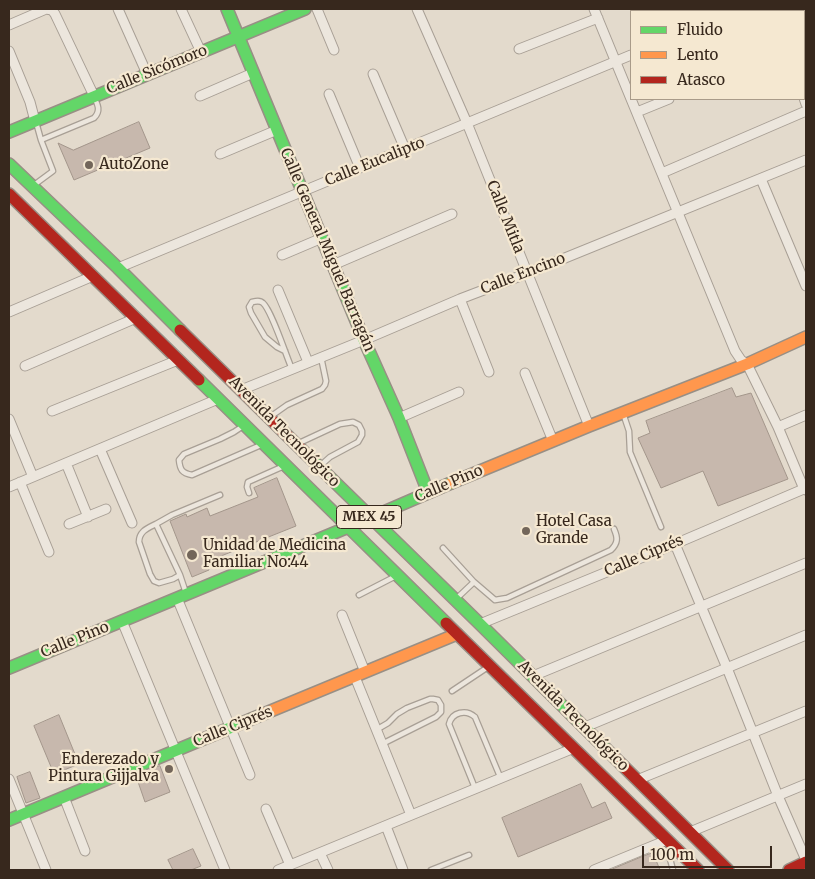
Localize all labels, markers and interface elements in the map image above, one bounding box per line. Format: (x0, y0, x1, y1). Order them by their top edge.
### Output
legend (630, 10, 805, 100)
text: Fluido (677, 20, 723, 39)
street label: Calle Sicómoro (104, 42, 210, 98)
text: Lento (677, 45, 718, 64)
text: Atasco (677, 70, 725, 89)
street label: Calle Eucalipto (323, 134, 427, 190)
street label: Calle General Miguel Barragán (276, 145, 378, 355)
place label: AutoZone (99, 156, 169, 174)
marker: AutoZone (83, 159, 95, 171)
street label: Calle Mitla (482, 178, 528, 256)
street label: Calle Encino (478, 250, 568, 298)
street label: Avenida Tecnológico (225, 373, 343, 491)
street label: Calle Pino (412, 462, 486, 506)
road number: MEX 45 (336, 506, 402, 528)
place label: Hotel Casa Grande (536, 513, 612, 548)
marker: Hotel Casa Grande (520, 525, 532, 537)
street label: Calle Ciprés (602, 531, 686, 581)
place label: Unidad de Medicina Familiar No:44 (203, 537, 346, 572)
marker: Unidad de Medicina Familiar No:44 (185, 548, 199, 562)
street label: Calle Pino (38, 618, 112, 662)
street label: Avenida Tecnológico (514, 657, 632, 775)
street label: Calle Ciprés (191, 703, 275, 751)
place label: Enderezado y Pintura Gijjalva (48, 751, 159, 786)
marker: Enderezado y Pintura Gijjalva (163, 763, 175, 775)
scale bar (645, 836, 775, 868)
text: 100 m (650, 845, 694, 864)

